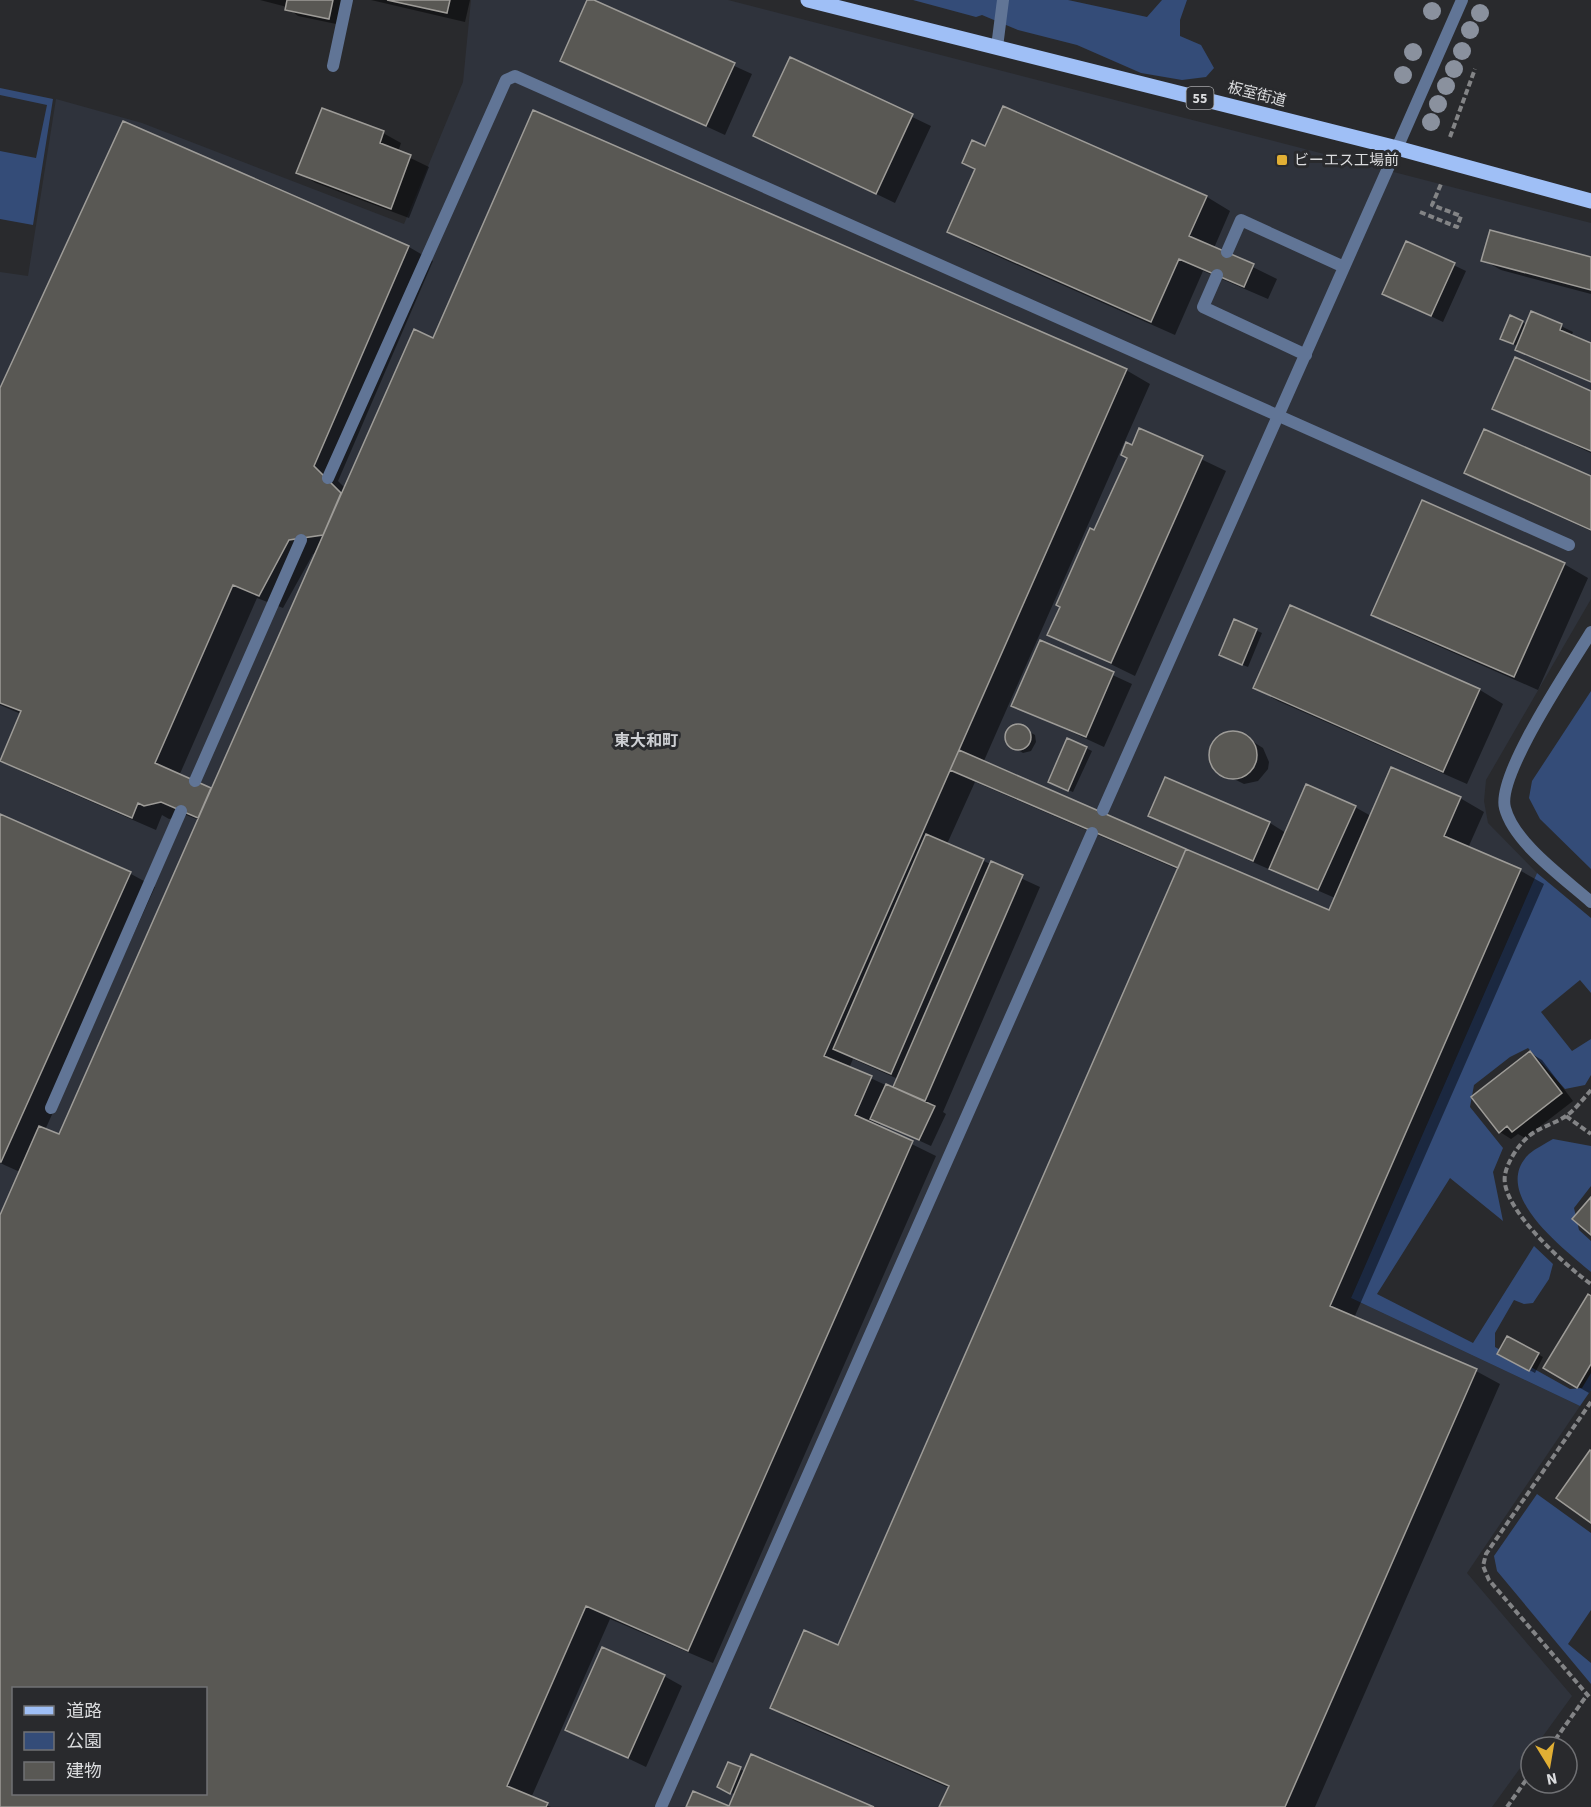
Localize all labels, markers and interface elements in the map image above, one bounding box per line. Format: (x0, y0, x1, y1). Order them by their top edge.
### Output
street label: 板室街道 (1225, 77, 1289, 112)
road number: 55 (1186, 87, 1214, 109)
place label: ビーエス工場前 (1294, 150, 1399, 171)
marker: ビーエス工場前 (1275, 153, 1289, 167)
district label: 東大和町 (614, 730, 678, 752)
legend (12, 1687, 207, 1795)
text: 道路 (66, 1699, 102, 1724)
text: 公園 (66, 1729, 102, 1754)
north arrow (1519, 1735, 1579, 1795)
text: 建物 (66, 1759, 102, 1784)
text: N (1544, 1767, 1559, 1791)

